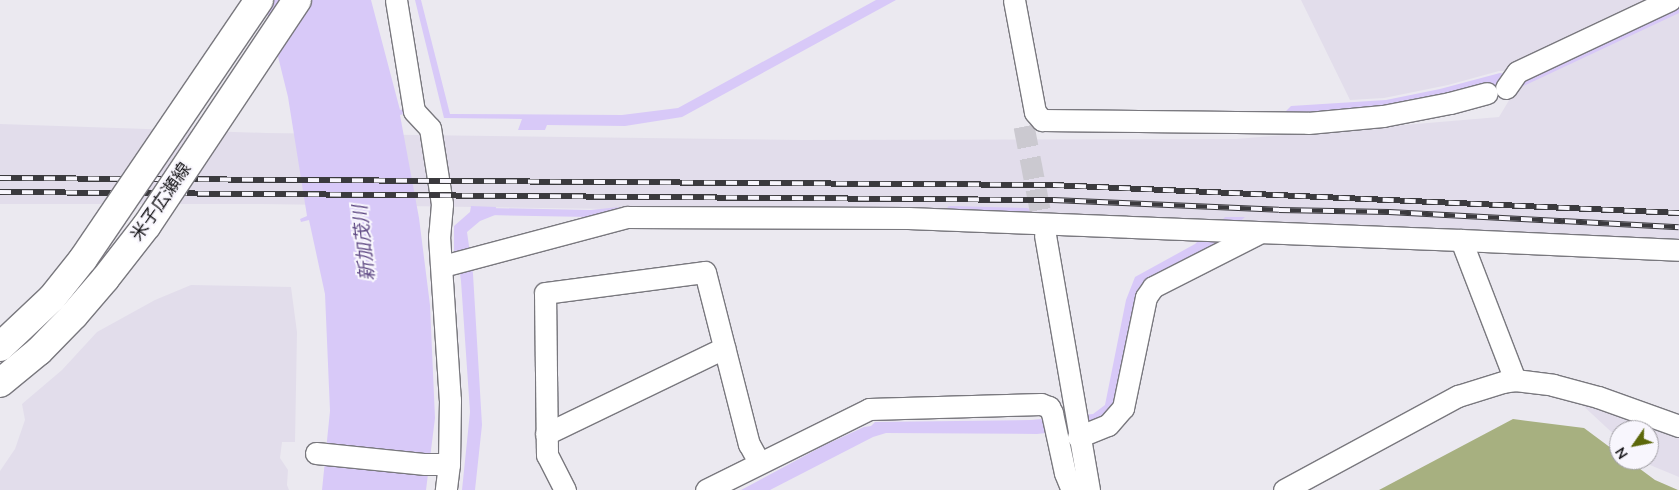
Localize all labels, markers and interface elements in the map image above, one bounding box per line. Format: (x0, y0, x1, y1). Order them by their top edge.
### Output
street label: 米子広瀬線 (126, 159, 196, 245)
water label: 新加茂川 (350, 204, 380, 282)
north arrow (1609, 420, 1659, 470)
text: N (1611, 443, 1633, 462)

